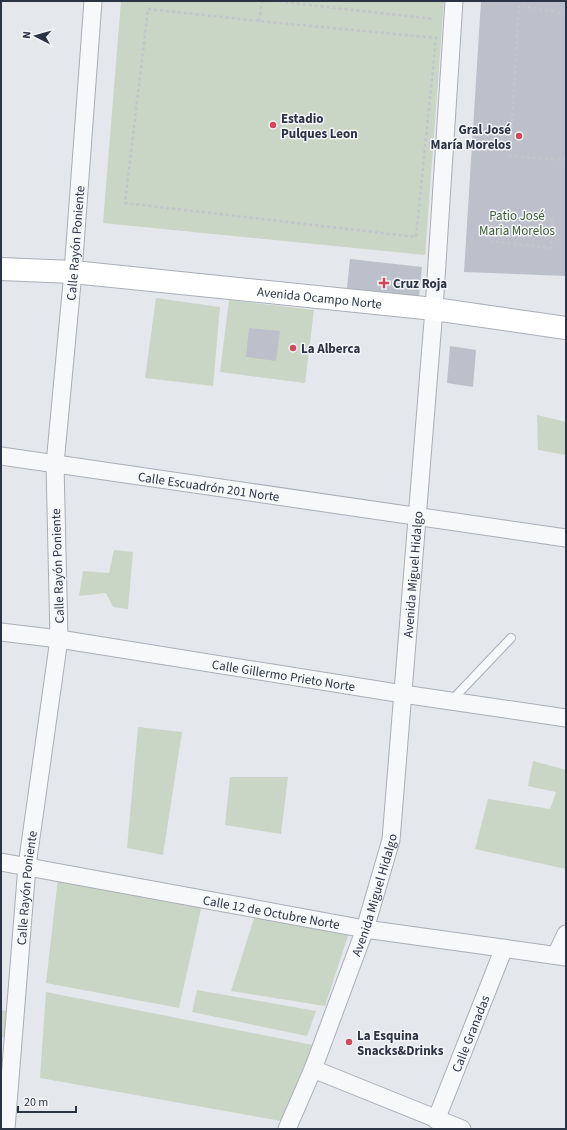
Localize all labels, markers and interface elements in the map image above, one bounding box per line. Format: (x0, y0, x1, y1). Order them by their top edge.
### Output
north arrow (16, 16, 56, 56)
text: N (19, 31, 34, 39)
place label: Estadio Pulques Leon (281, 110, 358, 143)
marker: Estadio Pulques Leon (268, 120, 278, 130)
place label: Gral José María Morelos (431, 121, 511, 154)
marker: Gral José María Morelos (514, 131, 524, 141)
street label: Calle Rayón Poniente (62, 185, 89, 301)
park label: Patio José Maria Morelos (479, 207, 556, 240)
place label: Cruz Roja (393, 275, 447, 293)
marker: Cruz Roja (378, 277, 390, 289)
street label: Avenida Ocampo Norte (256, 283, 383, 314)
place label: La Alberca (301, 340, 361, 358)
marker: La Alberca (288, 343, 298, 353)
street label: Calle Escuadrón 201 Norte (137, 468, 281, 506)
street label: Calle Rayón Poniente (47, 508, 69, 624)
street label: Avenida Miguel Hidalgo (399, 510, 428, 638)
street label: Calle Gillermo Prieto Norte (211, 656, 357, 696)
street label: Calle Rayón Poniente (13, 829, 42, 946)
street label: Avenida Miguel Hidalgo (348, 833, 401, 959)
street label: Calle 12 de Octubre Norte (201, 891, 341, 934)
street label: Calle Granadas (448, 992, 495, 1075)
place label: La Esquina Snacks&Drinks (357, 1027, 444, 1060)
marker: La Esquina Snacks&Drinks (344, 1037, 354, 1047)
scale bar (18, 1088, 76, 1114)
text: 20 m (24, 1094, 48, 1111)

